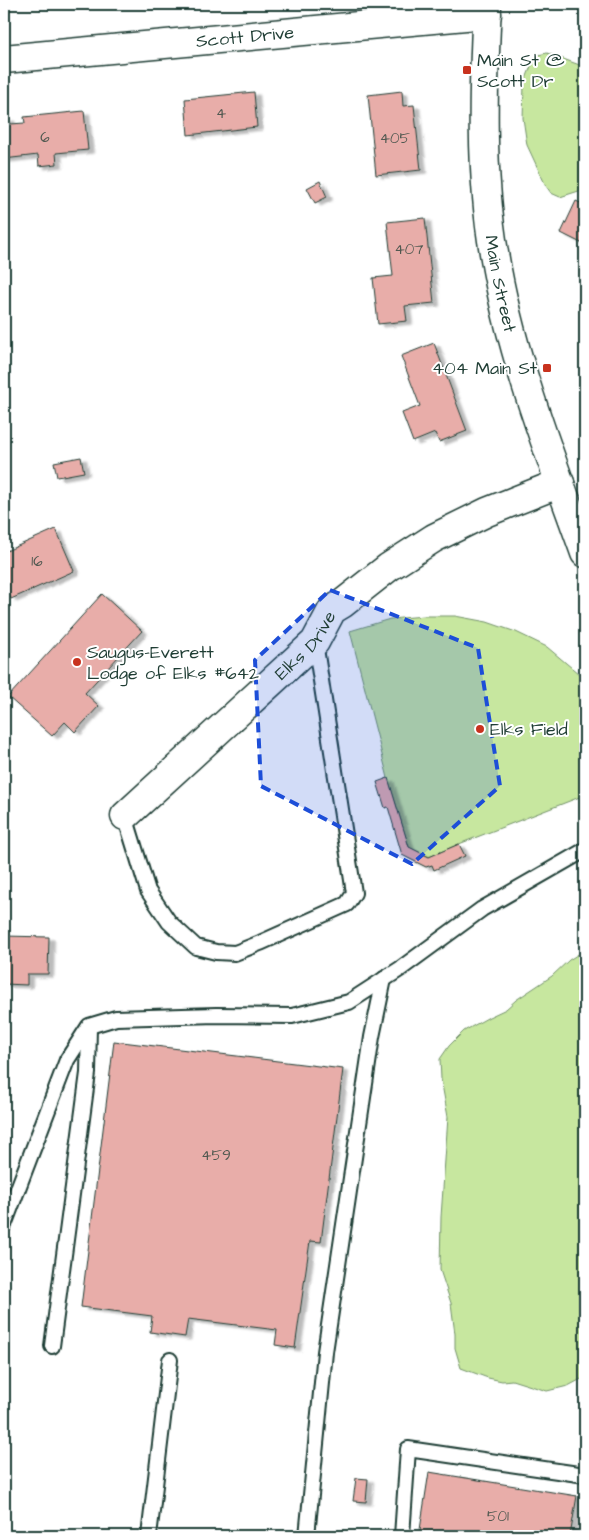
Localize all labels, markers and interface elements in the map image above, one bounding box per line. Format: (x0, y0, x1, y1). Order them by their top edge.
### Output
street label: Scott Drive (195, 20, 295, 54)
place label: Main St @ Scott Dr (477, 48, 565, 94)
marker: Main St @ Scott Dr (461, 64, 473, 76)
house number: 4 (216, 103, 226, 124)
house number: 6 (40, 127, 50, 148)
house number: 405 (380, 128, 411, 149)
street label: Main Street (478, 233, 523, 336)
house number: 407 (395, 239, 423, 260)
place label: 404 Main St (432, 356, 538, 381)
marker: 404 Main St (541, 362, 553, 374)
house number: 16 (31, 551, 43, 572)
street label: Elks Drive (269, 607, 342, 686)
place label: Saugus-Everett Lodge of Elks #642 (87, 640, 260, 687)
marker: Saugus-Everett Lodge of Elks #642 (71, 656, 83, 668)
place label: Elks Field (490, 717, 568, 742)
marker: Elks Field (474, 723, 486, 735)
house number: 459 (201, 1145, 231, 1166)
house number: 501 (487, 1506, 509, 1527)

